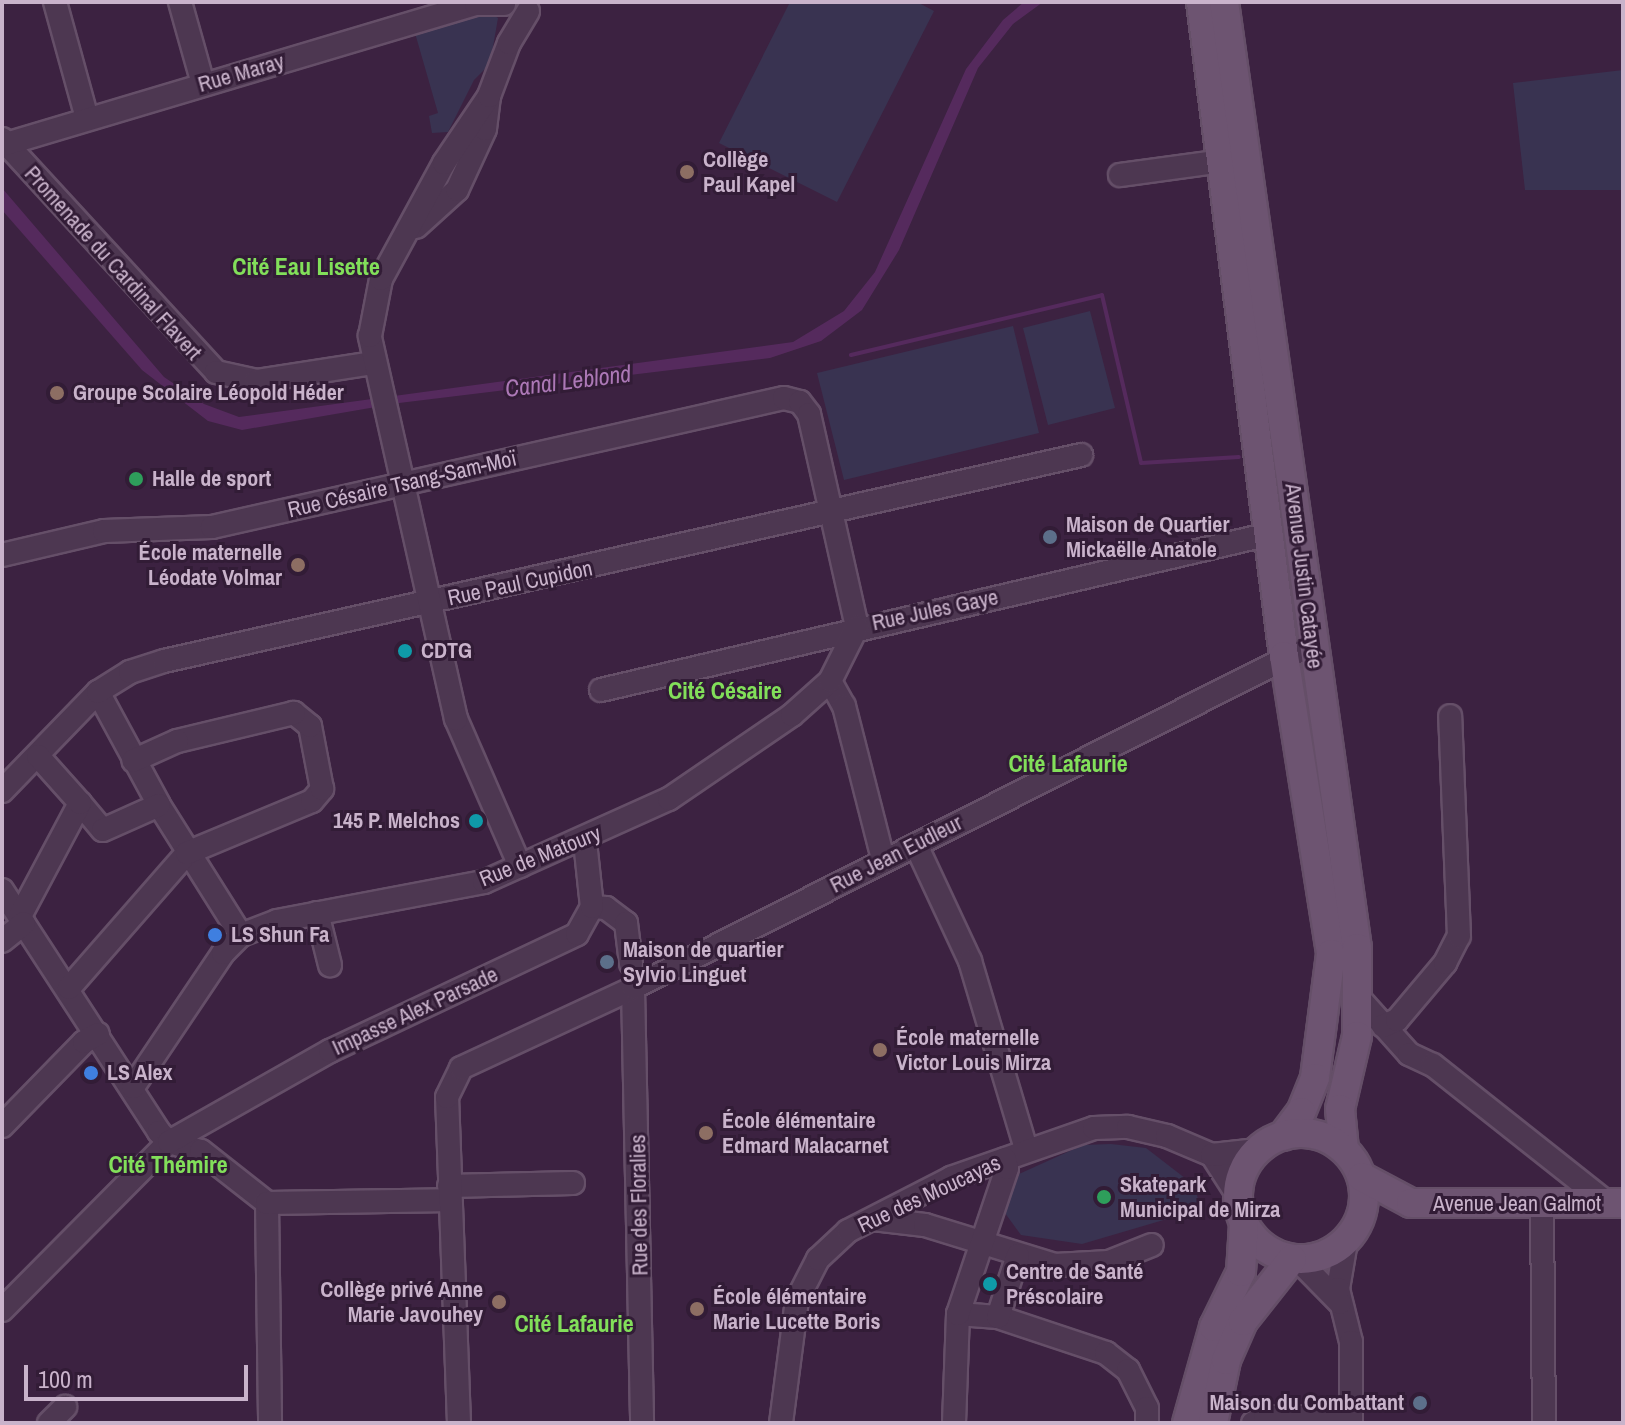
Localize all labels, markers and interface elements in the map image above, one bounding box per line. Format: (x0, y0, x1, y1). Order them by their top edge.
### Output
street label: Rue Maray (195, 48, 287, 98)
place label: Collège Paul Kapel (703, 146, 795, 198)
street label: Promenade du Cardinal Flavert (19, 161, 207, 365)
marker: Collège Paul Kapel (678, 163, 696, 181)
district label: Cité Eau Lisette (232, 253, 380, 281)
water label: Canal Leblond (503, 359, 633, 403)
place label: Groupe Scolaire Léopold Héder (73, 380, 344, 406)
marker: Groupe Scolaire Léopold Héder (48, 384, 66, 402)
street label: Rue Césaire Tsang-Sam-Moï (285, 445, 519, 523)
place label: Halle de sport (152, 466, 271, 492)
marker: Halle de sport (127, 470, 145, 488)
street label: Avenue Justin Catayée (1280, 482, 1328, 670)
place label: Maison de Quartier Mickaëlle Anatole (1066, 511, 1229, 562)
marker: Maison de Quartier Mickaëlle Anatole (1041, 528, 1059, 546)
place label: École maternelle Léodate Volmar (139, 539, 282, 590)
street label: Rue Paul Cupidon (445, 555, 595, 611)
marker: École maternelle Léodate Volmar (289, 556, 307, 574)
street label: Rue Jules Gaye (869, 584, 1001, 636)
place label: CDTG (421, 638, 472, 664)
marker: CDTG (396, 642, 414, 660)
district label: Cité Césaire (668, 677, 782, 705)
district label: Cité Lafaurie (1008, 750, 1128, 778)
place label: 145 P. Melchos (333, 808, 460, 834)
street label: Rue Jean Eudleur (826, 809, 966, 899)
marker: 145 P. Melchos (467, 812, 485, 830)
street label: Rue de Matoury (476, 820, 604, 892)
place label: LS Shun Fa (231, 922, 329, 948)
marker: LS Shun Fa (206, 926, 224, 944)
place label: Maison de quartier Sylvio Linguet (623, 936, 783, 988)
marker: Maison de quartier Sylvio Linguet (598, 953, 616, 971)
street label: Impasse Alex Parsade (328, 961, 502, 1061)
place label: École maternelle Victor Louis Mirza (896, 1024, 1051, 1076)
marker: École maternelle Victor Louis Mirza (871, 1041, 889, 1059)
place label: LS Alex (107, 1060, 173, 1086)
marker: LS Alex (82, 1064, 100, 1082)
place label: École élémentaire Edmard Malacarnet (722, 1107, 888, 1158)
marker: École élémentaire Edmard Malacarnet (697, 1124, 715, 1142)
street label: Rue des Floralies (625, 1134, 653, 1276)
street label: Rue des Moucayas (853, 1149, 1005, 1239)
district label: Cité Thémire (108, 1151, 228, 1179)
place label: Skatepark Municipal de Mirza (1120, 1171, 1280, 1222)
marker: Skatepark Municipal de Mirza (1095, 1188, 1113, 1206)
street label: Avenue Jean Galmot (1433, 1191, 1601, 1217)
place label: Centre de Santé Préscolaire (1006, 1258, 1143, 1310)
marker: Centre de Santé Préscolaire (981, 1275, 999, 1293)
place label: Collège privé Anne Marie Javouhey (320, 1276, 483, 1328)
place label: École élémentaire Marie Lucette Boris (713, 1283, 880, 1334)
marker: Collège privé Anne Marie Javouhey (490, 1293, 508, 1311)
marker: École élémentaire Marie Lucette Boris (688, 1300, 706, 1318)
district label: Cité Lafaurie (514, 1310, 634, 1338)
scale bar (28, 1349, 252, 1399)
text: 100 m (38, 1363, 93, 1395)
place label: Maison du Combattant (1210, 1390, 1404, 1416)
marker: Maison du Combattant (1411, 1394, 1429, 1412)

